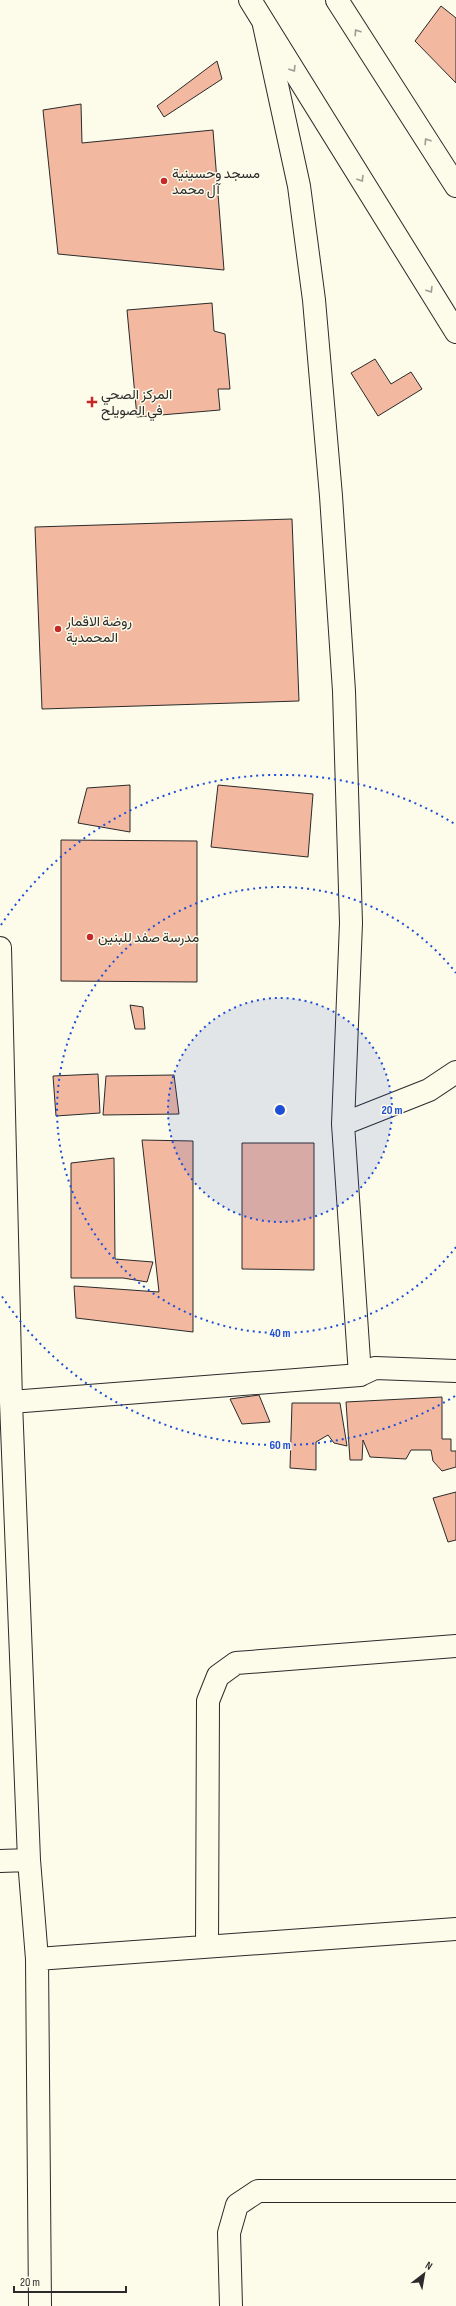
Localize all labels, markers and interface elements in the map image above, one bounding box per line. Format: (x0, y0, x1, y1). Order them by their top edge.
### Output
one-way arrow (354, 29, 362, 36)
one-way arrow (288, 65, 296, 72)
one-way arrow (425, 138, 432, 145)
place label: مسجد وحسينية آل محمد (172, 165, 260, 199)
one-way arrow (357, 175, 364, 182)
marker: مسجد وحسينية آل محمد (159, 176, 169, 186)
one-way arrow (425, 286, 433, 293)
place label: المركز الصحي في الصويلح (101, 386, 172, 422)
marker: المركز الصحي في الصويلح (86, 396, 98, 408)
place label: روضة الاقمار المحمدية (65, 613, 132, 646)
marker: روضة الاقمار المحمدية (53, 624, 63, 634)
place label: مدرسة صفد للبنين (98, 929, 199, 946)
marker: مدرسة صفد للبنين (85, 932, 95, 942)
centre of rings (273, 1103, 287, 1117)
text: 20 m (382, 1103, 402, 1118)
text: 40 m (269, 1326, 291, 1341)
text: 60 m (269, 1438, 291, 1453)
north arrow (404, 2254, 444, 2294)
text: N (423, 2259, 435, 2273)
scale bar (14, 2268, 126, 2294)
text: 20 m (20, 2275, 40, 2290)

